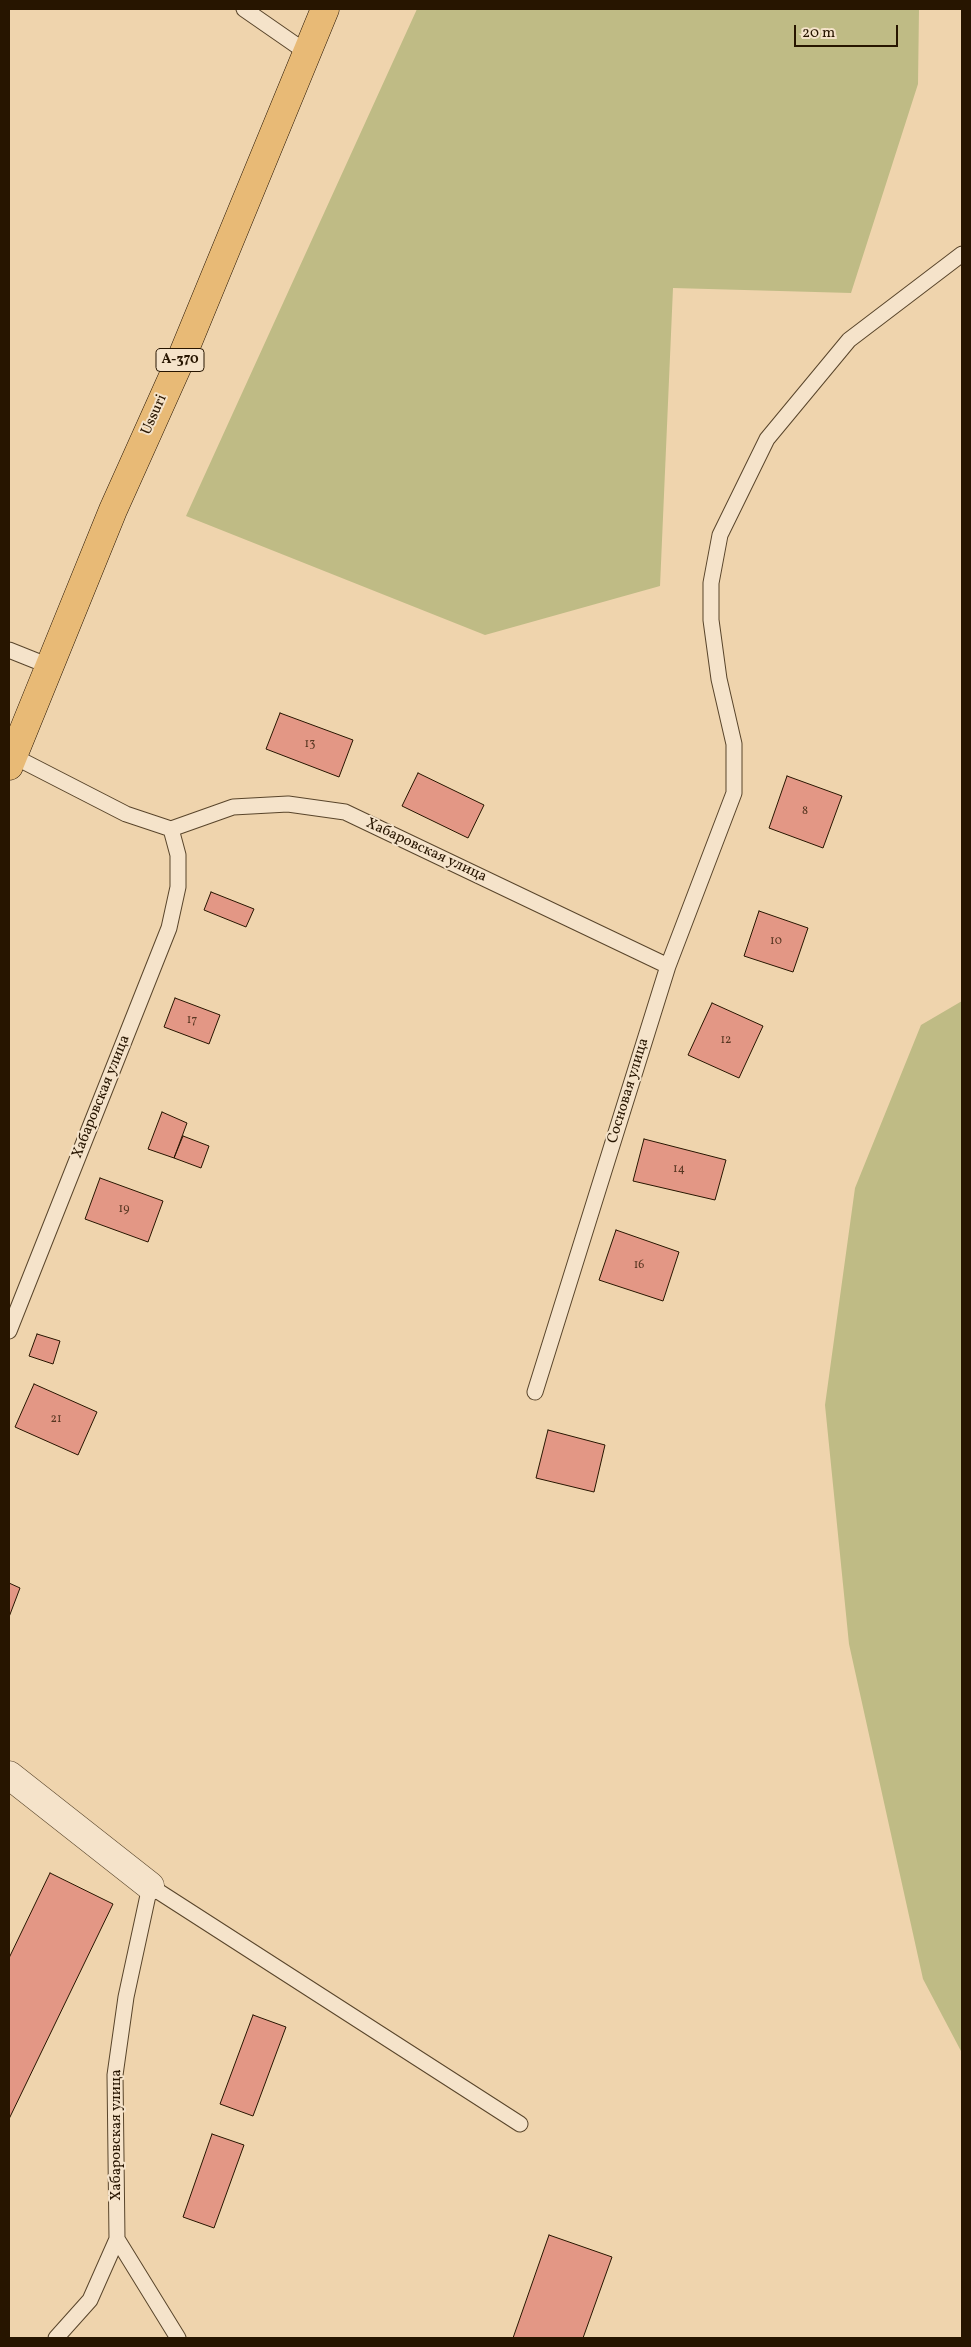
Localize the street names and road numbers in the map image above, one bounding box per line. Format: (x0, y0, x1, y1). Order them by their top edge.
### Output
road number: А-370 (156, 348, 204, 372)
street label: Ussuri (138, 392, 172, 438)
street label: Хабаровская улица (363, 815, 489, 887)
street label: Хабаровская улица (69, 1033, 135, 1161)
street label: Сосновая улица (604, 1036, 654, 1146)
street label: Хабаровская улица (108, 2069, 126, 2201)

